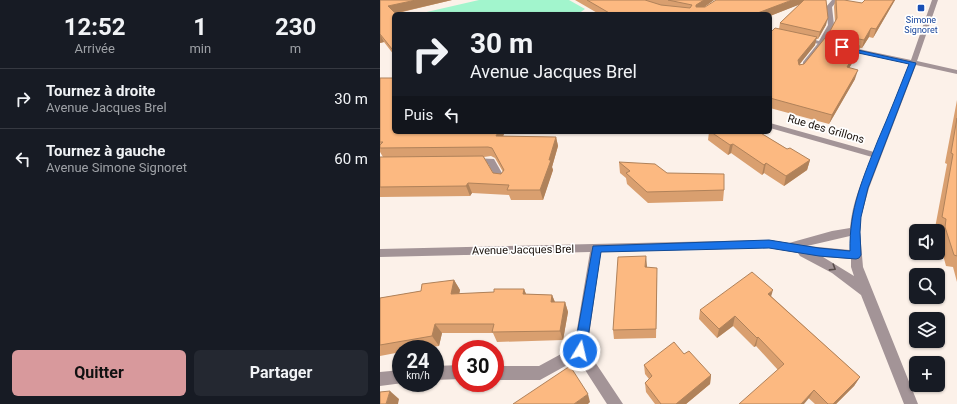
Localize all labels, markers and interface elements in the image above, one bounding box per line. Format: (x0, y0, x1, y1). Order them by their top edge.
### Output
marker: Simone Signoret (916, 3, 926, 13)
text: 12:52 (64, 13, 126, 41)
text: 1 (193, 13, 207, 41)
text: 230 (275, 13, 316, 41)
place label: Simone Signoret (904, 15, 938, 35)
text: 30 m (470, 27, 533, 60)
icon: right (404, 28, 456, 80)
pin (825, 30, 859, 64)
icon: arrive (831, 36, 853, 58)
text: Arrivée (74, 41, 115, 56)
text: min (189, 41, 211, 56)
text: m (290, 41, 301, 56)
text: Avenue Jacques Brel (470, 61, 637, 82)
text: Tournez à droite (46, 82, 155, 100)
icon: right (12, 88, 34, 110)
text: 30 m (334, 90, 368, 108)
text: Avenue Jacques Brel (46, 100, 167, 115)
icon: left (441, 104, 463, 126)
text: Puis (404, 106, 433, 124)
street label: Rue des Grillons (786, 112, 866, 146)
text: Tournez à gauche (46, 142, 165, 160)
icon: left (12, 148, 34, 170)
text: 60 m (334, 150, 368, 168)
text: Avenue Simone Signoret (46, 160, 187, 175)
map controls (909, 224, 945, 392)
button: sound (909, 224, 945, 260)
street label: Avenue Jacques Brel (472, 243, 574, 257)
one-way arrow (829, 263, 836, 271)
button: search (909, 268, 945, 304)
button: layers (909, 312, 945, 348)
position arrow (559, 330, 601, 372)
speed limit sign: 30 (452, 340, 504, 392)
text: 24 (407, 349, 429, 373)
button: Quitter (12, 350, 186, 396)
button: Partager (194, 350, 368, 396)
button: + (909, 356, 945, 392)
text: km/h (406, 370, 430, 381)

